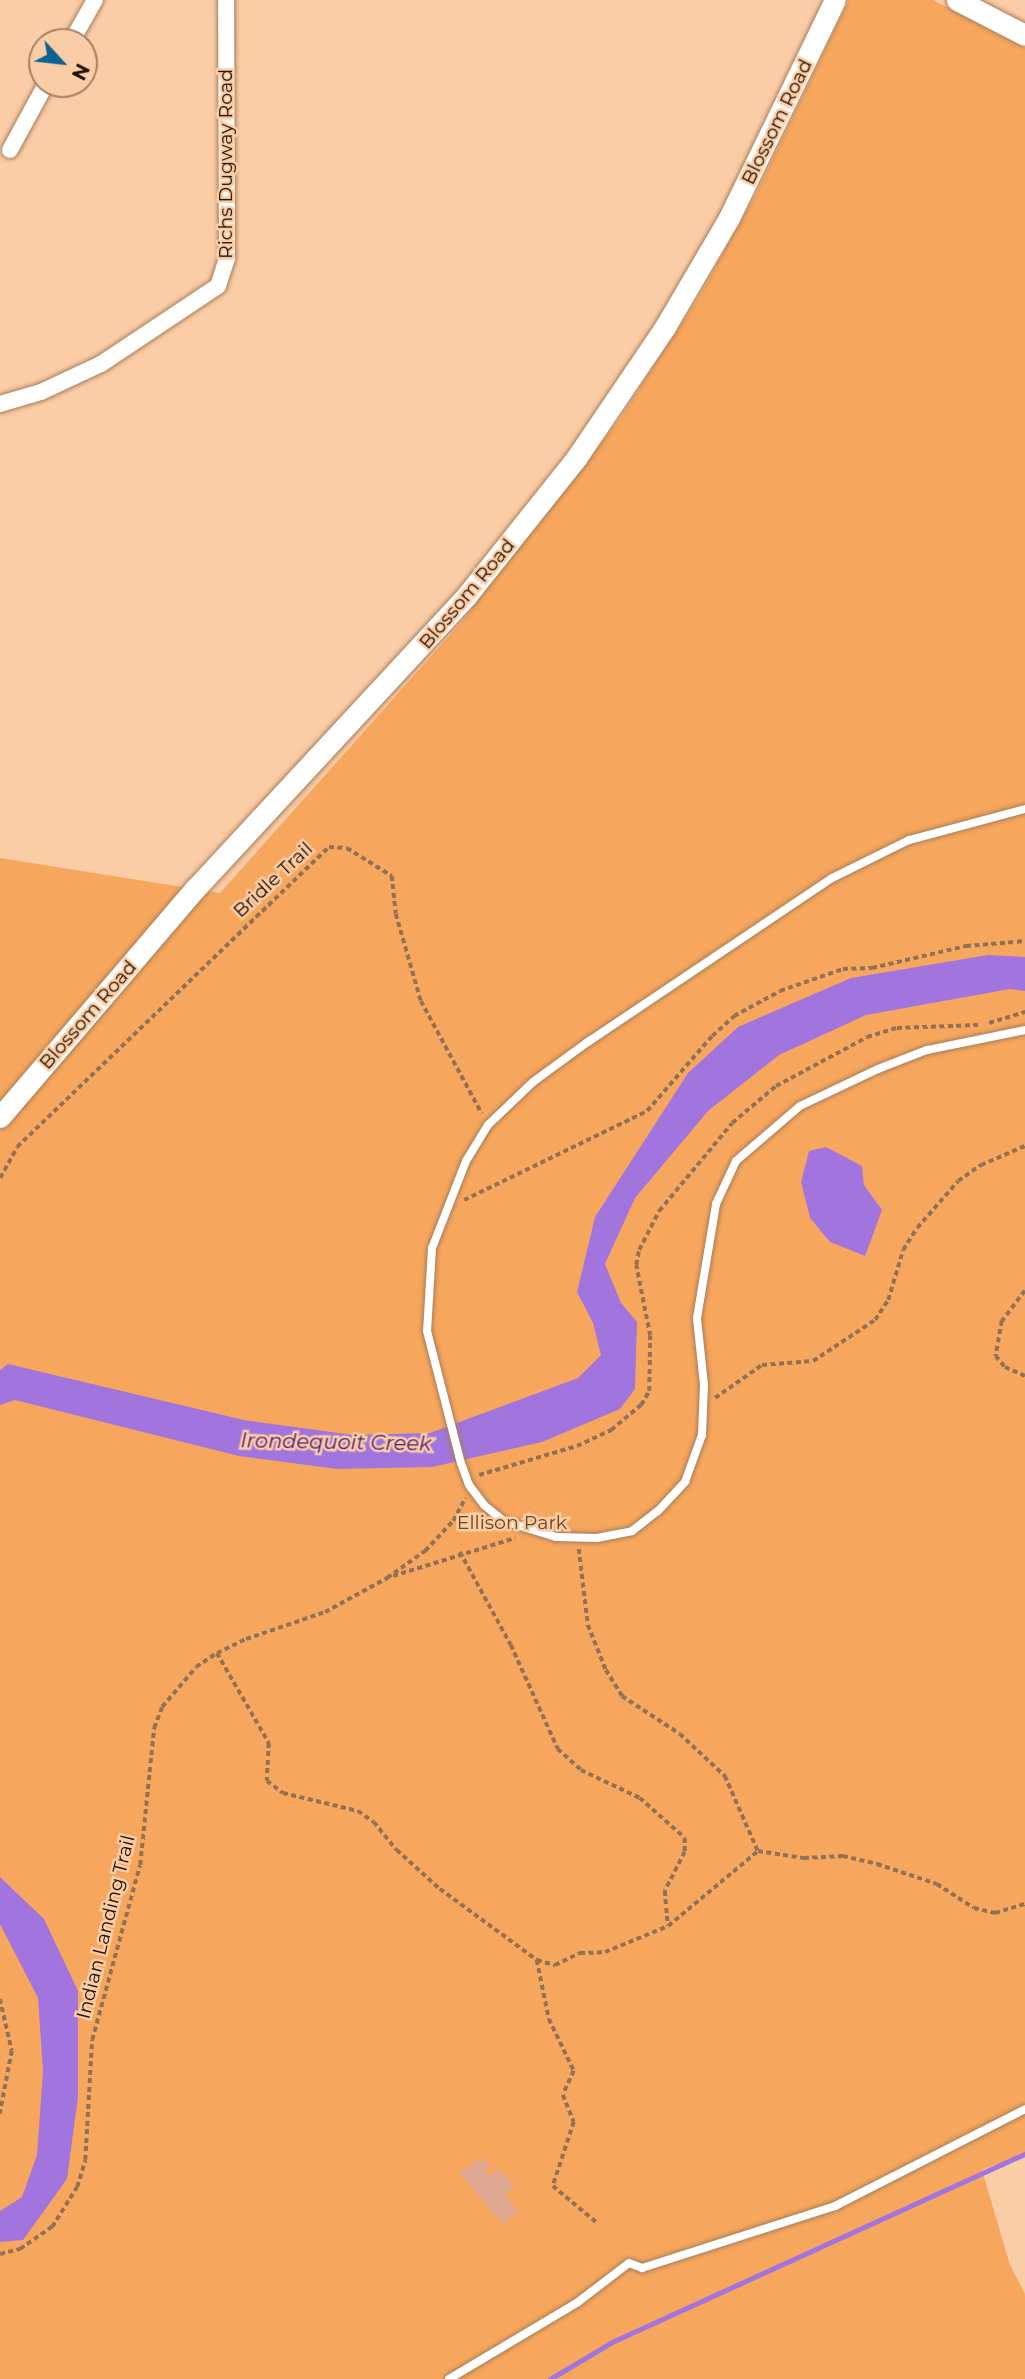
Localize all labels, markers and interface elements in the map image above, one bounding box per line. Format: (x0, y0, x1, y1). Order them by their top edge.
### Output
north arrow (28, 28, 98, 98)
street label: Blossom Road (737, 56, 817, 188)
text: N (67, 60, 94, 84)
street label: Richs Dugway Road (215, 69, 237, 259)
street label: Blossom Road (414, 534, 520, 654)
street label: Bridle Trail (229, 837, 317, 923)
street label: Blossom Road (35, 956, 141, 1074)
water label: Irondequoit Creek (240, 1428, 432, 1456)
park label: Ellison Park (457, 1512, 567, 1534)
street label: Indian Landing Trail (72, 1833, 140, 2021)

